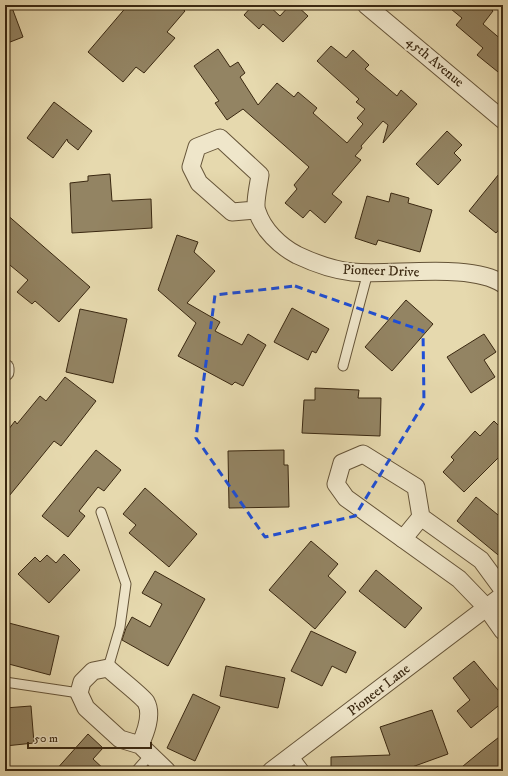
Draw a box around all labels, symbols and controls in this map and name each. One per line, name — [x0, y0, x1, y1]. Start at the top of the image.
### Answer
street label: 45th Avenue — [402, 33, 468, 92]
street label: Pioneer Drive — [342, 261, 420, 281]
street label: Pioneer Lane — [344, 660, 414, 720]
scale bar — [28, 724, 151, 750]
text: 50 m — [34, 731, 58, 746]

